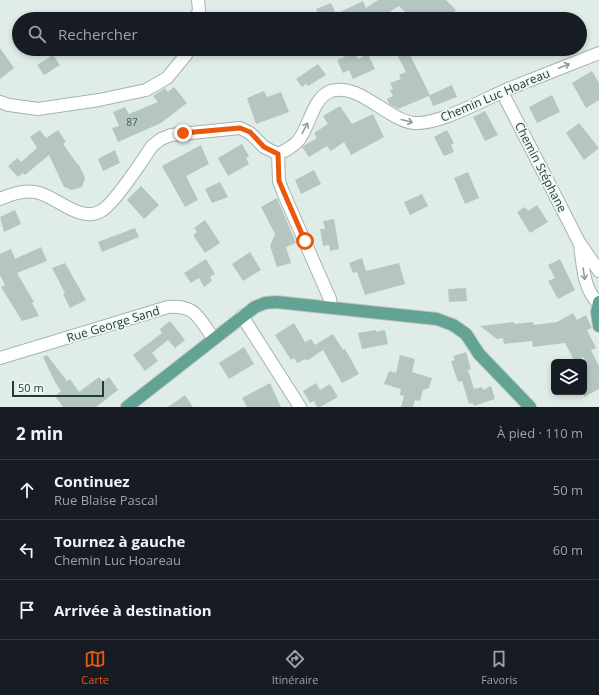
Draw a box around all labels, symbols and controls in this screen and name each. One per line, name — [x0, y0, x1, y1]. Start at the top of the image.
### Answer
search box — [12, 12, 587, 56]
icon: search — [26, 23, 48, 45]
text: Rechercher — [58, 24, 138, 44]
one-way arrow — [558, 62, 570, 70]
street label: Chemin Luc Hoareau — [438, 64, 552, 126]
house number: 87 — [126, 115, 138, 129]
one-way arrow — [400, 118, 413, 125]
street label: Chemin Stéphane — [511, 119, 571, 215]
one-way arrow — [302, 122, 309, 134]
route end — [174, 124, 192, 142]
route start — [296, 232, 314, 250]
one-way arrow — [581, 267, 589, 280]
street label: Rue George Sand — [64, 302, 162, 346]
map controls — [551, 359, 587, 395]
button: layers — [551, 359, 587, 395]
scale bar — [12, 379, 104, 398]
text: 50 m — [18, 380, 44, 395]
text: 2 min — [16, 422, 63, 445]
text: À pied · 110 m — [497, 424, 583, 442]
text: Continuez — [54, 471, 130, 491]
icon: ahead — [16, 479, 38, 501]
text: 50 m — [553, 481, 583, 499]
text: Rue Blaise Pascal — [54, 491, 158, 509]
text: Tournez à gauche — [54, 531, 185, 551]
icon: left — [16, 539, 38, 561]
text: 60 m — [553, 541, 583, 559]
text: Chemin Luc Hoareau — [54, 551, 181, 569]
icon: arrive — [16, 599, 38, 621]
text: Arrivée à destination — [54, 600, 212, 620]
tab: Carte — [81, 648, 109, 687]
tab: Itinéraire — [272, 648, 318, 687]
tab: Favoris — [481, 648, 518, 687]

